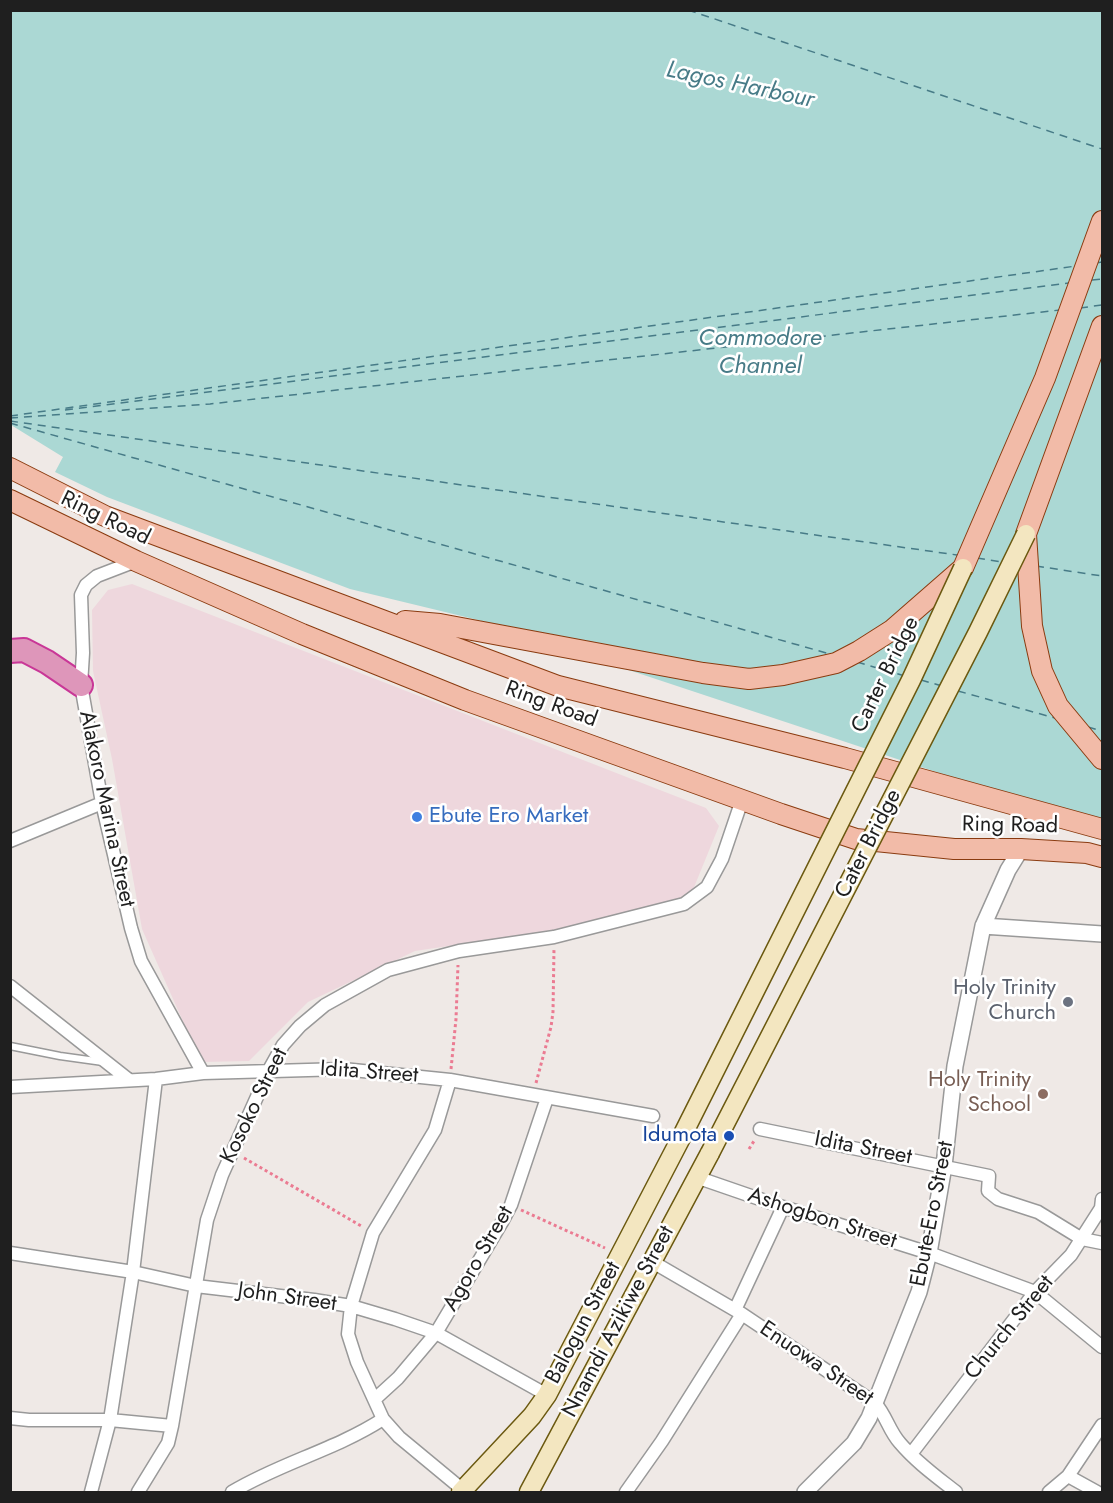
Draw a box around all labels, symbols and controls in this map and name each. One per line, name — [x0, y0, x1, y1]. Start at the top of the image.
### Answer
water label: Lagos Harbour — [663, 56, 817, 116]
water label: Commodore Channel — [698, 325, 822, 381]
street label: Ring Road — [56, 486, 154, 552]
street label: Carter Bridge — [847, 613, 925, 737]
street label: Ring Road — [501, 676, 601, 734]
street label: Alakoro Marina Street — [72, 708, 140, 910]
street label: Cater Bridge — [830, 785, 908, 903]
place label: Ebute Ero Market — [429, 804, 588, 830]
marker: Ebute Ero Market — [410, 810, 424, 824]
street label: Ring Road — [962, 812, 1058, 840]
place label: Holy Trinity Church — [953, 976, 1056, 1028]
marker: Holy Trinity Church — [1061, 995, 1075, 1009]
street label: Kosoko Street — [216, 1044, 294, 1168]
street label: Idita Street — [319, 1056, 419, 1090]
place label: Holy Trinity School — [928, 1068, 1031, 1120]
marker: Holy Trinity School — [1036, 1087, 1050, 1101]
place label: Idumota — [642, 1123, 717, 1149]
street label: Idita Street — [812, 1127, 914, 1171]
marker: Idumota — [722, 1129, 736, 1143]
street label: Ebute-Ero Street — [906, 1139, 960, 1289]
street label: Ashogbon Street — [744, 1183, 900, 1255]
street label: Agoro Street — [438, 1202, 520, 1316]
street label: Nnamdi Azikiwe Street — [557, 1222, 681, 1422]
street label: Balogun Street — [541, 1257, 627, 1389]
street label: Church Street — [960, 1271, 1060, 1385]
street label: John Street — [236, 1278, 338, 1318]
street label: Enuowa Street — [754, 1316, 878, 1412]

